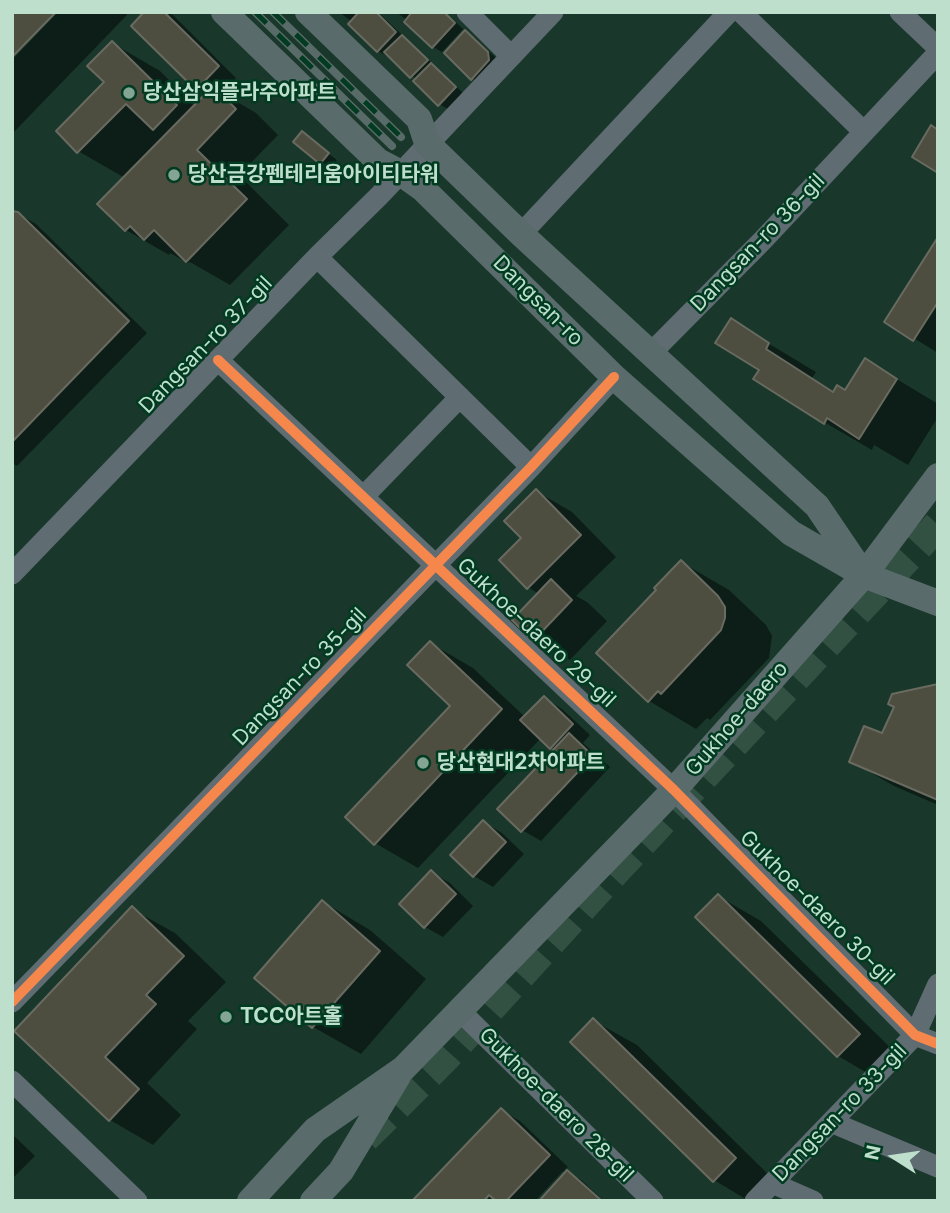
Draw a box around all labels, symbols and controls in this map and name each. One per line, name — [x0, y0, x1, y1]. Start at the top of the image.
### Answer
place label: 당산삼익플라주아파트 — [143, 80, 336, 106]
marker: 당산삼익플라주아파트 — [121, 85, 137, 101]
place label: 당산금강펜테리움아이티타워 — [188, 162, 439, 188]
marker: 당산금강펜테리움아이티타워 — [166, 167, 182, 183]
street label: Dangsan-ro 36-gil — [686, 169, 830, 317]
street label: Dangsan-ro — [488, 251, 588, 351]
street label: Dangsan-ro 37-gil — [134, 271, 278, 419]
street label: Gukhoe-daero 29-gil — [451, 553, 621, 713]
street label: Dangsan-ro 35-gil — [228, 603, 372, 751]
street label: Gukhoe-daero — [680, 657, 794, 781]
place label: 당산현대2차아파트 — [437, 750, 605, 776]
marker: 당산현대2차아파트 — [415, 755, 431, 771]
street label: Gukhoe-daero 30-gil — [734, 825, 900, 991]
place label: TCC아트홀 — [240, 1004, 342, 1030]
marker: TCC아트홀 — [218, 1009, 234, 1025]
street label: Gukhoe-daero 28-gil — [474, 1023, 638, 1187]
street label: Dangsan-ro 33-gil — [768, 1039, 912, 1187]
north arrow — [859, 1122, 929, 1192]
text: N — [860, 1143, 886, 1162]

